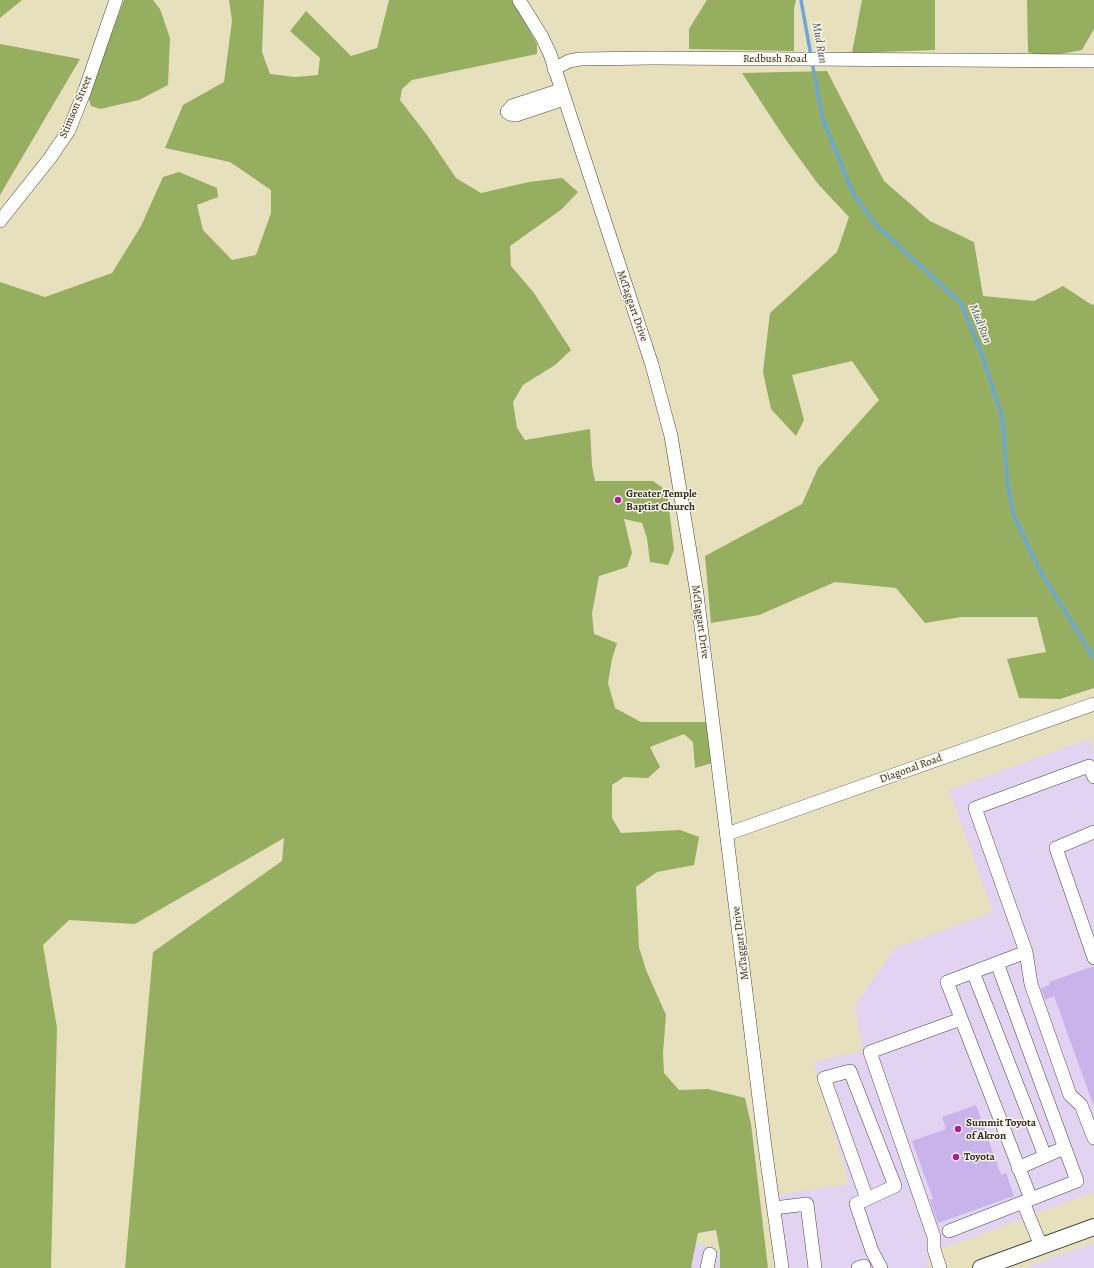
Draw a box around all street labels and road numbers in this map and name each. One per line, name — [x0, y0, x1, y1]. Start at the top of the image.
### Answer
street label: Redbush Road — [743, 52, 807, 66]
street label: Stimson Street — [57, 74, 95, 140]
street label: McTaggart Drive — [614, 269, 650, 343]
street label: McTaggart Drive — [688, 584, 712, 660]
street label: Diagonal Road — [878, 752, 944, 786]
street label: McTaggart Drive — [730, 905, 752, 981]

